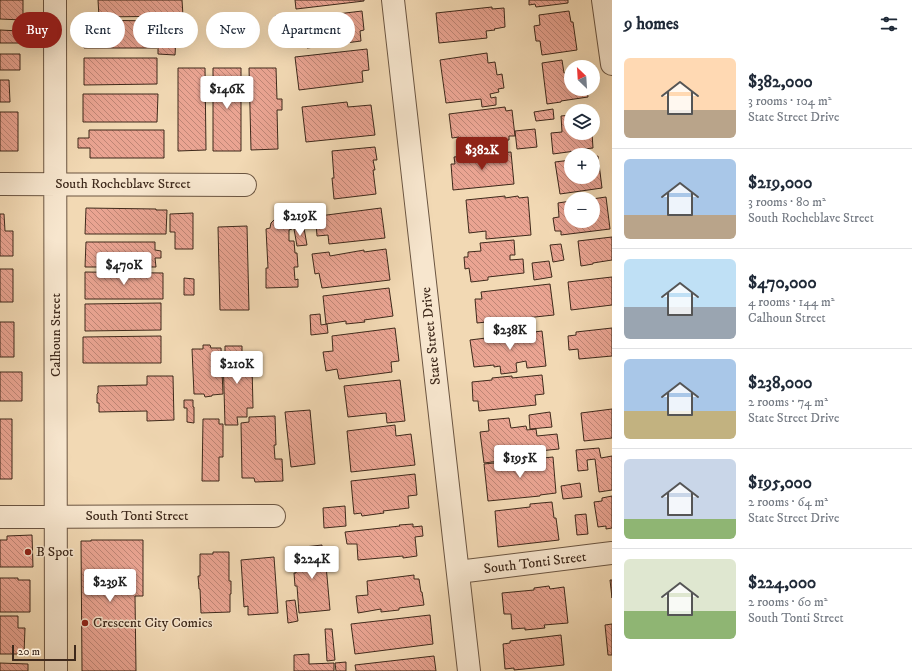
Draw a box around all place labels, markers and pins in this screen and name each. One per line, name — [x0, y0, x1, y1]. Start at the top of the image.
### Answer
pin: $146K — [199, 76, 255, 110]
pin: $382K — [454, 137, 510, 171]
pin: $219K — [272, 203, 328, 237]
pin: $470K — [96, 252, 152, 286]
pin: $238K — [482, 317, 538, 351]
pin: $210K — [209, 351, 265, 385]
pin: $195K — [492, 445, 548, 479]
place label: B Spot — [36, 543, 74, 561]
pin: $224K — [284, 546, 340, 580]
marker: B Spot — [23, 547, 33, 557]
pin: $239K — [82, 569, 138, 603]
place label: Crescent City Comics — [93, 614, 213, 632]
marker: Crescent City Comics — [80, 618, 90, 628]

